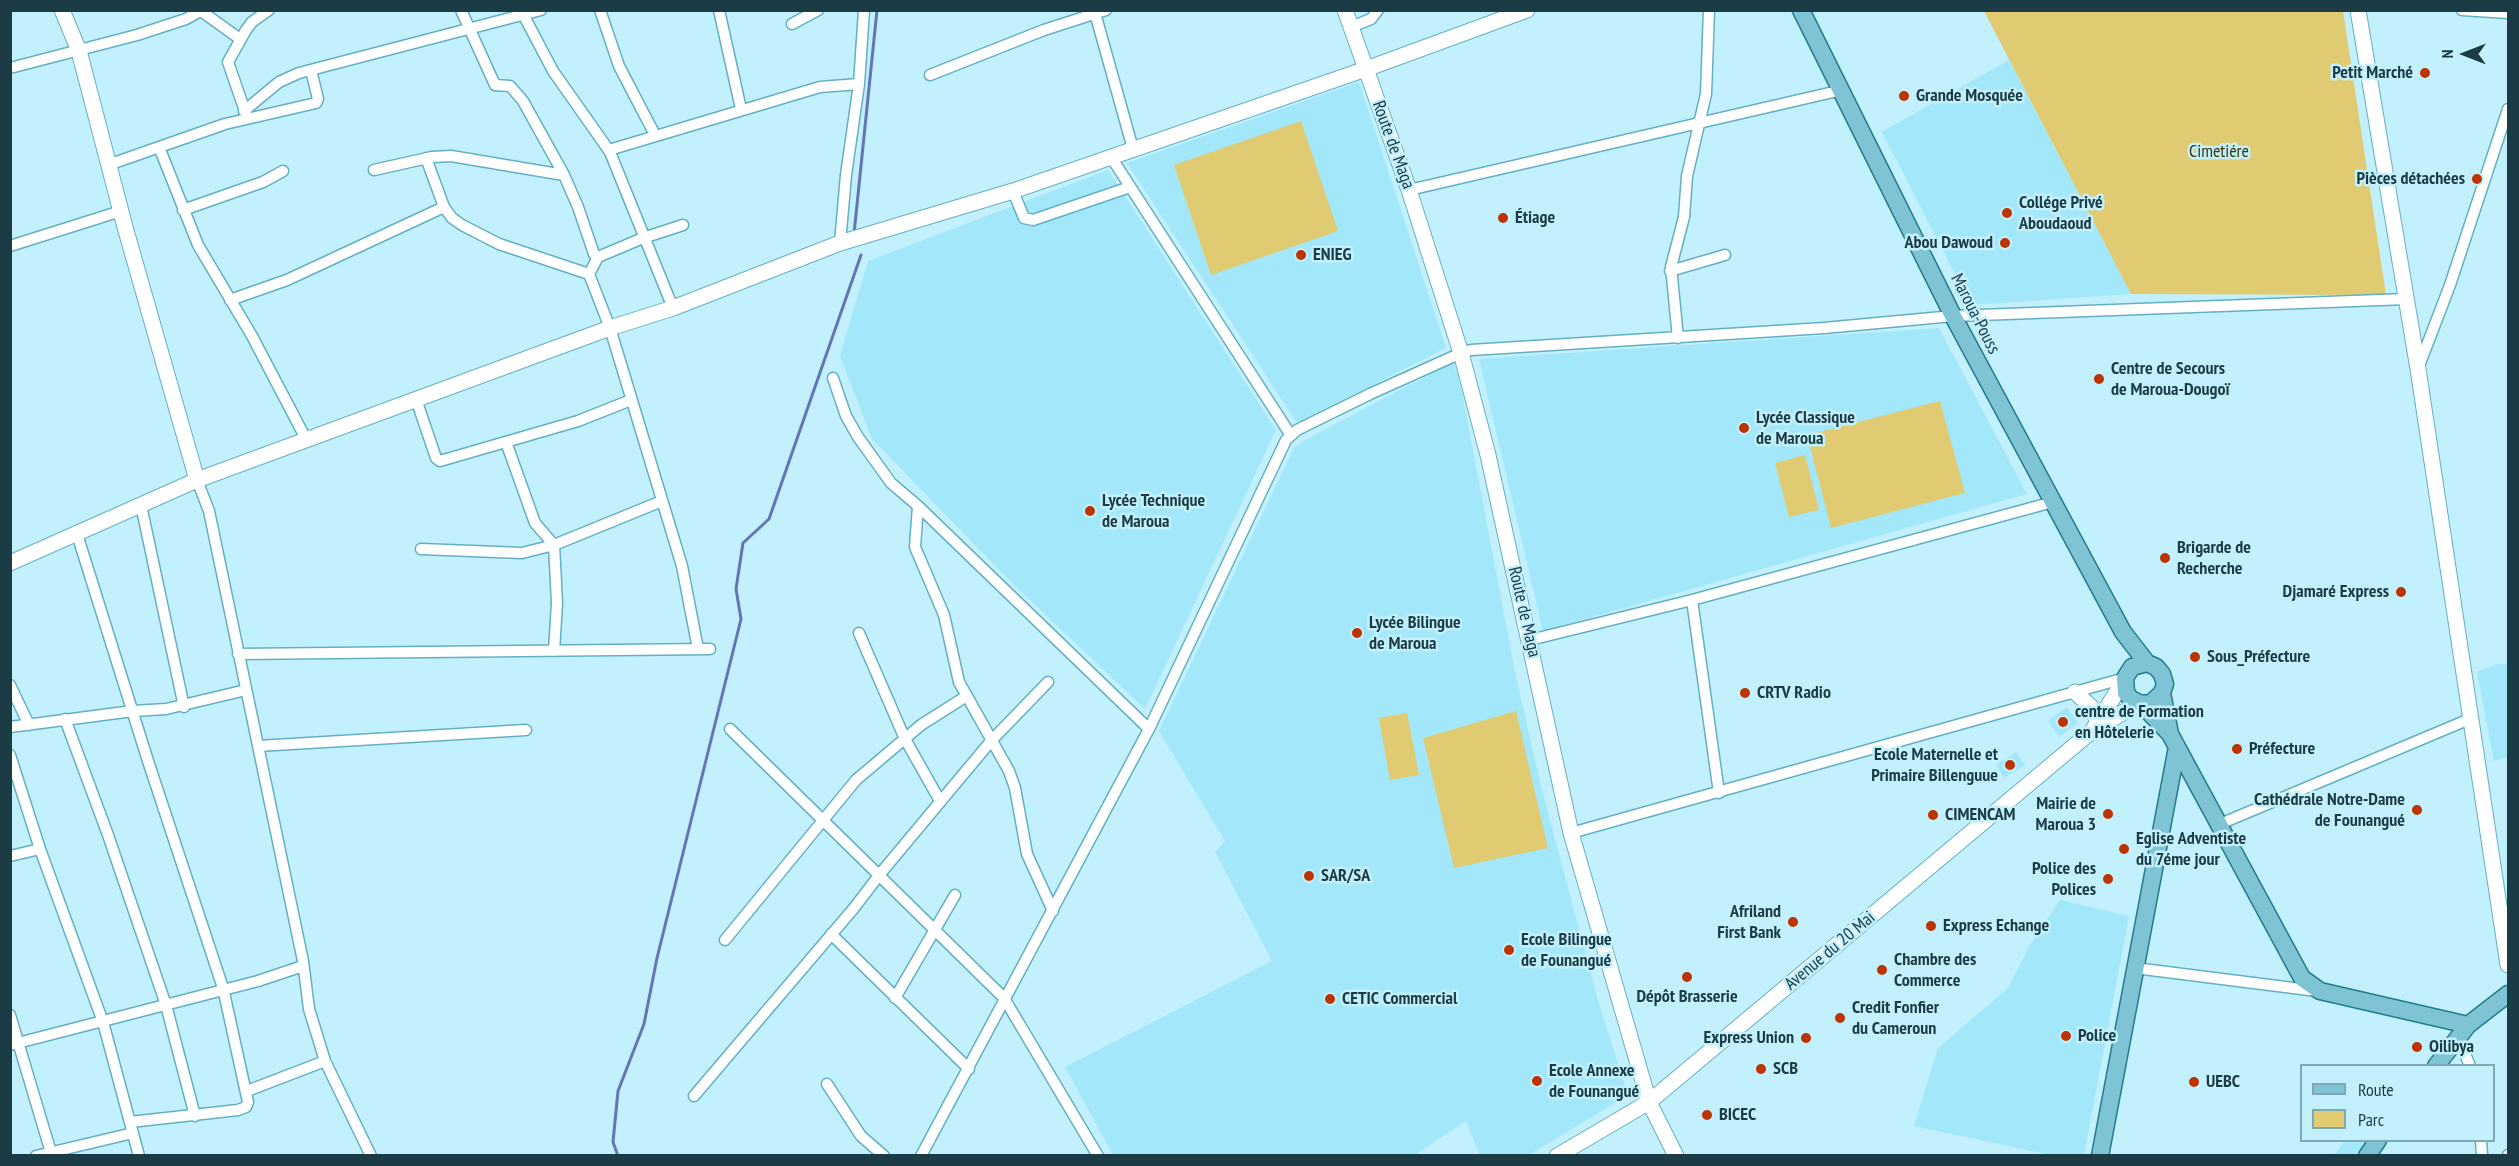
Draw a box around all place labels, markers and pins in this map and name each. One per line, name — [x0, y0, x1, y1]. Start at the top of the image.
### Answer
place label: Petit Marché — [2332, 62, 2413, 84]
marker: Petit Marché — [2418, 66, 2432, 80]
place label: Grande Mosquée — [1916, 85, 2023, 107]
marker: Grande Mosquée — [1897, 89, 1911, 103]
place label: Pièces détachées — [2356, 168, 2465, 190]
marker: Pièces détachées — [2470, 172, 2484, 186]
place label: Collége Privé Aboudaoud — [2019, 192, 2103, 234]
marker: Collége Privé Aboudaoud — [2000, 206, 2014, 220]
place label: Étiage — [1515, 207, 1555, 229]
marker: Étiage — [1496, 211, 1510, 225]
place label: Abou Dawoud — [1905, 232, 1993, 254]
marker: Abou Dawoud — [1998, 236, 2012, 250]
place label: ENIEG — [1313, 244, 1352, 266]
marker: ENIEG — [1294, 248, 1308, 262]
place label: Centre de Secours de Maroua-Dougoï — [2111, 358, 2230, 400]
marker: Centre de Secours de Maroua-Dougoï — [2092, 372, 2106, 386]
place label: Lycée Classique de Maroua — [1756, 407, 1855, 450]
marker: Lycée Classique de Maroua — [1737, 421, 1751, 435]
place label: Lycée Technique de Maroua — [1102, 490, 1205, 532]
marker: Lycée Technique de Maroua — [1083, 504, 1097, 518]
place label: Brigarde de Recherche — [2177, 537, 2251, 580]
marker: Brigarde de Recherche — [2158, 551, 2172, 565]
place label: Djamaré Express — [2283, 581, 2389, 603]
marker: Djamaré Express — [2394, 585, 2408, 599]
place label: Lycée Bilingue de Maroua — [1369, 612, 1461, 654]
marker: Lycée Bilingue de Maroua — [1350, 626, 1364, 640]
place label: Sous_Préfecture — [2207, 646, 2310, 668]
marker: Sous_Préfecture — [2188, 650, 2202, 664]
place label: CRTV Radio — [1757, 682, 1831, 704]
marker: CRTV Radio — [1738, 686, 1752, 700]
place label: centre de Formation en Hôtelerie — [2075, 701, 2204, 744]
marker: centre de Formation en Hôtelerie — [2056, 715, 2070, 729]
place label: Préfecture — [2249, 738, 2315, 760]
marker: Préfecture — [2230, 742, 2244, 756]
place label: Ecole Maternelle et Primaire Billenguue — [1871, 744, 1998, 786]
marker: Ecole Maternelle et Primaire Billenguue — [2003, 758, 2017, 772]
place label: Cathédrale Notre-Dame de Founangué — [2254, 789, 2405, 832]
place label: Mairie de Maroua 3 — [2036, 793, 2096, 836]
marker: Cathédrale Notre-Dame de Founangué — [2410, 803, 2424, 817]
place label: CIMENCAM — [1945, 804, 2015, 826]
marker: Mairie de Maroua 3 — [2101, 807, 2115, 821]
marker: CIMENCAM — [1926, 808, 1940, 822]
place label: Eglise Adventiste du 7éme jour — [2136, 828, 2246, 870]
marker: Eglise Adventiste du 7éme jour — [2117, 842, 2131, 856]
place label: Police des Polices — [2032, 858, 2096, 900]
place label: SAR/SA — [1321, 865, 1370, 887]
marker: SAR/SA — [1302, 869, 1316, 883]
marker: Police des Polices — [2101, 872, 2115, 886]
place label: Afriland First Bank — [1717, 901, 1781, 944]
marker: Afriland First Bank — [1786, 915, 1800, 929]
place label: Express Echange — [1943, 915, 2049, 937]
marker: Express Echange — [1924, 919, 1938, 933]
place label: Ecole Bilingue de Founangué — [1521, 929, 1612, 972]
marker: Ecole Bilingue de Founangué — [1502, 943, 1516, 957]
place label: Chambre des Commerce — [1894, 949, 1976, 992]
marker: Chambre des Commerce — [1875, 963, 1889, 977]
marker: Dépôt Brasserie — [1680, 970, 1694, 984]
place label: Dépôt Brasserie — [1636, 986, 1738, 1008]
place label: CETIC Commercial — [1342, 988, 1457, 1010]
marker: CETIC Commercial — [1323, 992, 1337, 1006]
place label: Credit Fonfier du Cameroun — [1852, 997, 1939, 1040]
marker: Credit Fonfier du Cameroun — [1833, 1011, 1847, 1025]
place label: Police — [2078, 1025, 2116, 1047]
place label: Express Union — [1704, 1027, 1794, 1049]
marker: Police — [2059, 1029, 2073, 1043]
marker: Express Union — [1799, 1031, 1813, 1045]
place label: Oilibya — [2429, 1036, 2474, 1058]
marker: Oilibya — [2410, 1040, 2424, 1054]
place label: SCB — [1773, 1058, 1798, 1080]
place label: Ecole Annexe de Founangué — [1549, 1060, 1639, 1102]
marker: SCB — [1754, 1062, 1768, 1076]
place label: UEBC — [2206, 1071, 2240, 1093]
marker: Ecole Annexe de Founangué — [1530, 1074, 1544, 1088]
marker: UEBC — [2187, 1075, 2201, 1089]
place label: BICEC — [1719, 1104, 1756, 1126]
marker: BICEC — [1700, 1108, 1714, 1122]

